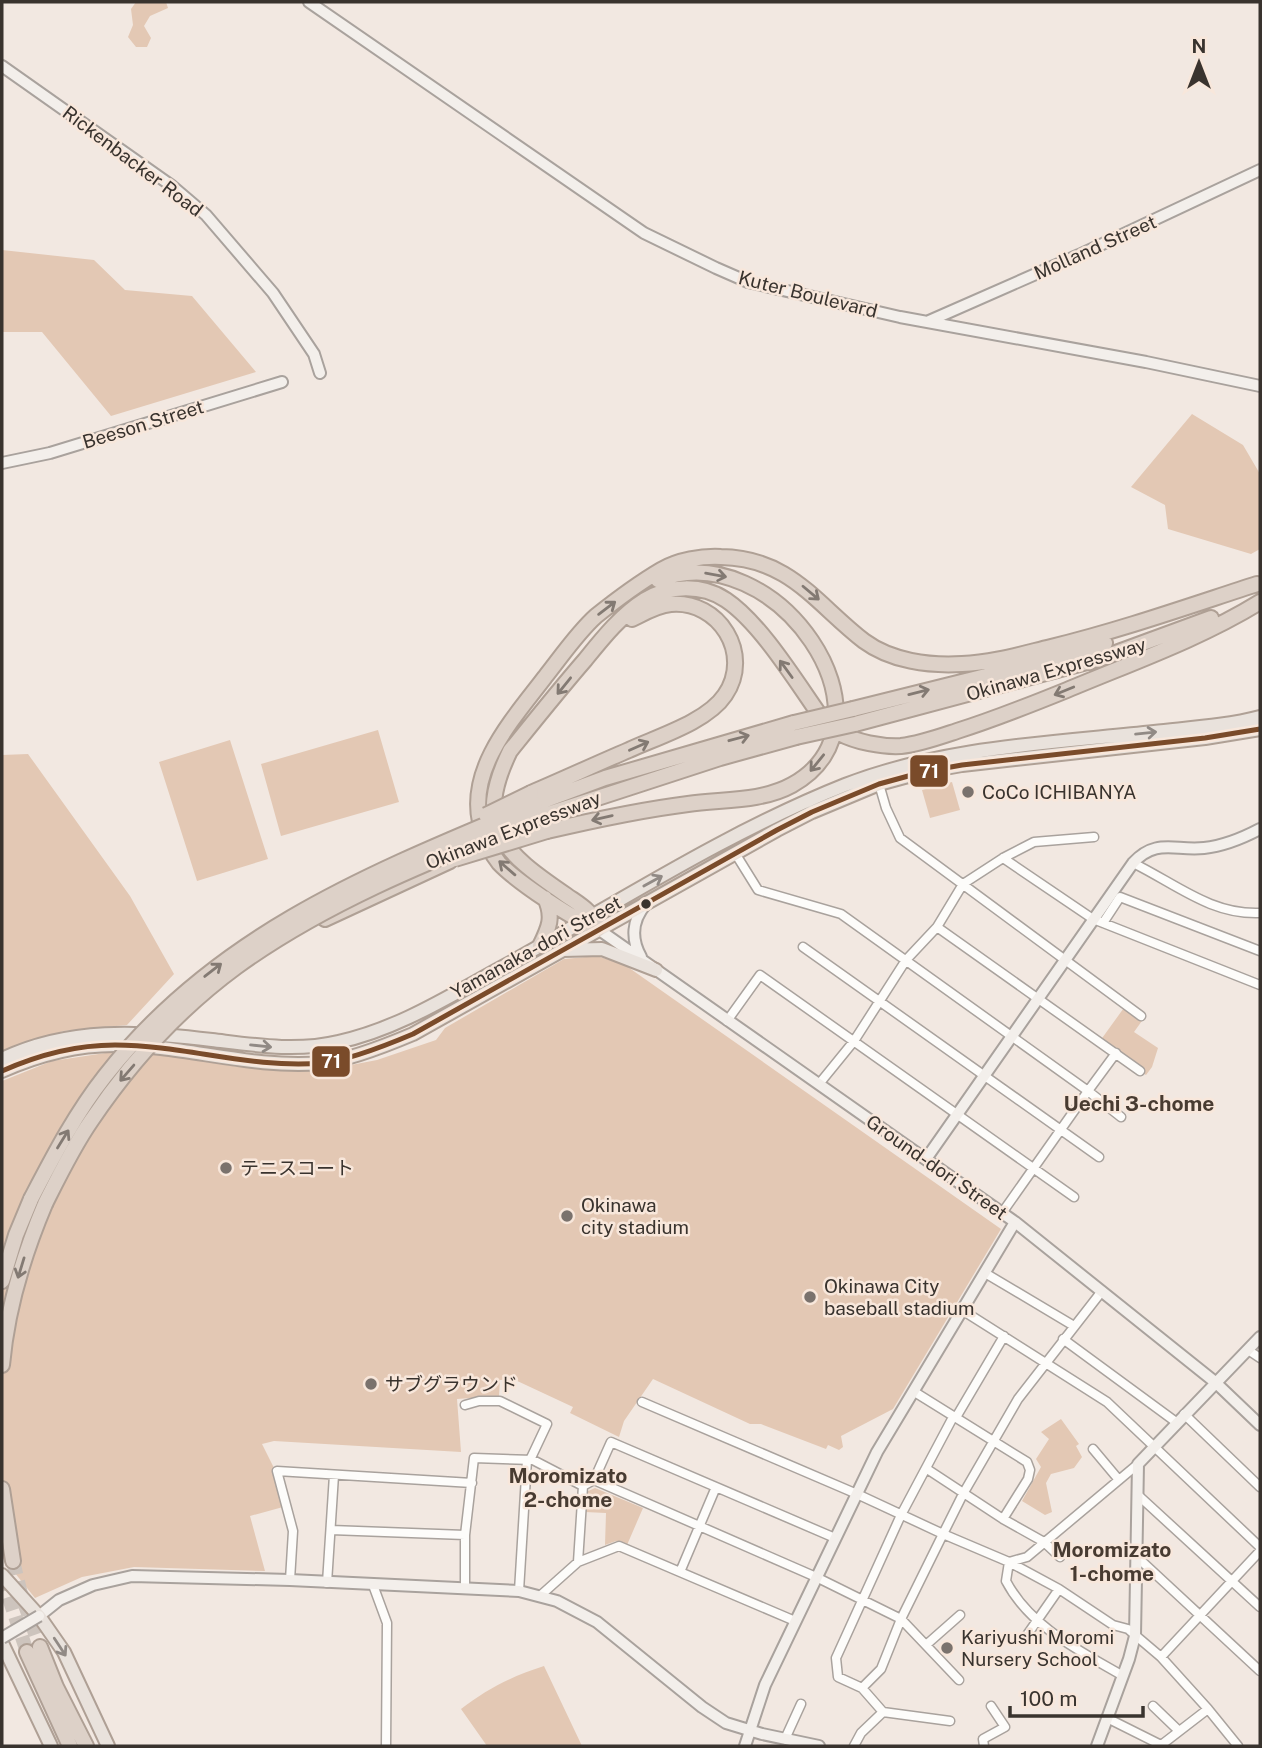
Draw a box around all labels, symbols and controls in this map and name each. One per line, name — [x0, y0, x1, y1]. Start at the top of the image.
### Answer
north arrow — [1164, 28, 1234, 98]
text: N — [1192, 35, 1206, 57]
street label: Rickenbacker Road — [59, 101, 207, 221]
street label: Molland Street — [1030, 210, 1160, 284]
street label: Kuter Boulevard — [736, 266, 880, 322]
street label: Beeson Street — [80, 395, 206, 453]
one-way arrow — [704, 569, 727, 582]
one-way arrow — [802, 585, 820, 601]
one-way arrow — [598, 601, 616, 616]
street label: Okinawa Expressway — [964, 633, 1148, 705]
one-way arrow — [779, 660, 793, 679]
one-way arrow — [556, 676, 571, 694]
one-way arrow — [907, 685, 930, 698]
one-way arrow — [1054, 685, 1076, 698]
one-way arrow — [1134, 726, 1157, 739]
one-way arrow — [728, 731, 750, 744]
one-way arrow — [627, 739, 649, 752]
one-way arrow — [810, 754, 825, 772]
line badge: 71 — [909, 754, 949, 788]
text: 71 — [919, 760, 939, 782]
place label: CoCo ICHIBANYA — [982, 781, 1136, 803]
marker: CoCo ICHIBANYA — [960, 784, 976, 800]
street label: Okinawa Expressway — [422, 786, 604, 874]
one-way arrow — [591, 812, 614, 825]
one-way arrow — [498, 860, 516, 876]
one-way arrow — [642, 874, 663, 887]
street label: Yamanaka-dori Street — [447, 891, 625, 1003]
unlabelled marker — [639, 897, 653, 911]
one-way arrow — [203, 962, 222, 977]
one-way arrow — [250, 1039, 272, 1052]
line badge: 71 — [311, 1045, 351, 1078]
text: 71 — [321, 1050, 341, 1072]
one-way arrow — [119, 1064, 135, 1082]
district label: Uechi 3-chome — [1064, 1091, 1214, 1116]
street label: Ground-dori Street — [862, 1110, 1012, 1224]
one-way arrow — [57, 1129, 71, 1149]
place label: テニスコート — [240, 1157, 354, 1179]
marker: テニスコート — [218, 1160, 234, 1176]
place label: Okinawa city stadium — [581, 1194, 689, 1238]
marker: Okinawa city stadium — [559, 1208, 575, 1224]
one-way arrow — [14, 1257, 27, 1279]
place label: Okinawa City baseball stadium — [824, 1275, 975, 1319]
marker: Okinawa City baseball stadium — [802, 1289, 818, 1305]
place label: サブグラウンド — [385, 1373, 518, 1395]
marker: サブグラウンド — [363, 1376, 379, 1392]
district label: Moromizato 2-chome — [509, 1463, 627, 1512]
district label: Moromizato 1-chome — [1053, 1537, 1171, 1586]
place label: Kariyushi Moromi Nursery School — [961, 1626, 1114, 1670]
one-way arrow — [53, 1637, 67, 1656]
marker: Kariyushi Moromi Nursery School — [939, 1640, 955, 1656]
scale bar — [1010, 1674, 1143, 1718]
text: 100 m — [1020, 1686, 1077, 1711]

